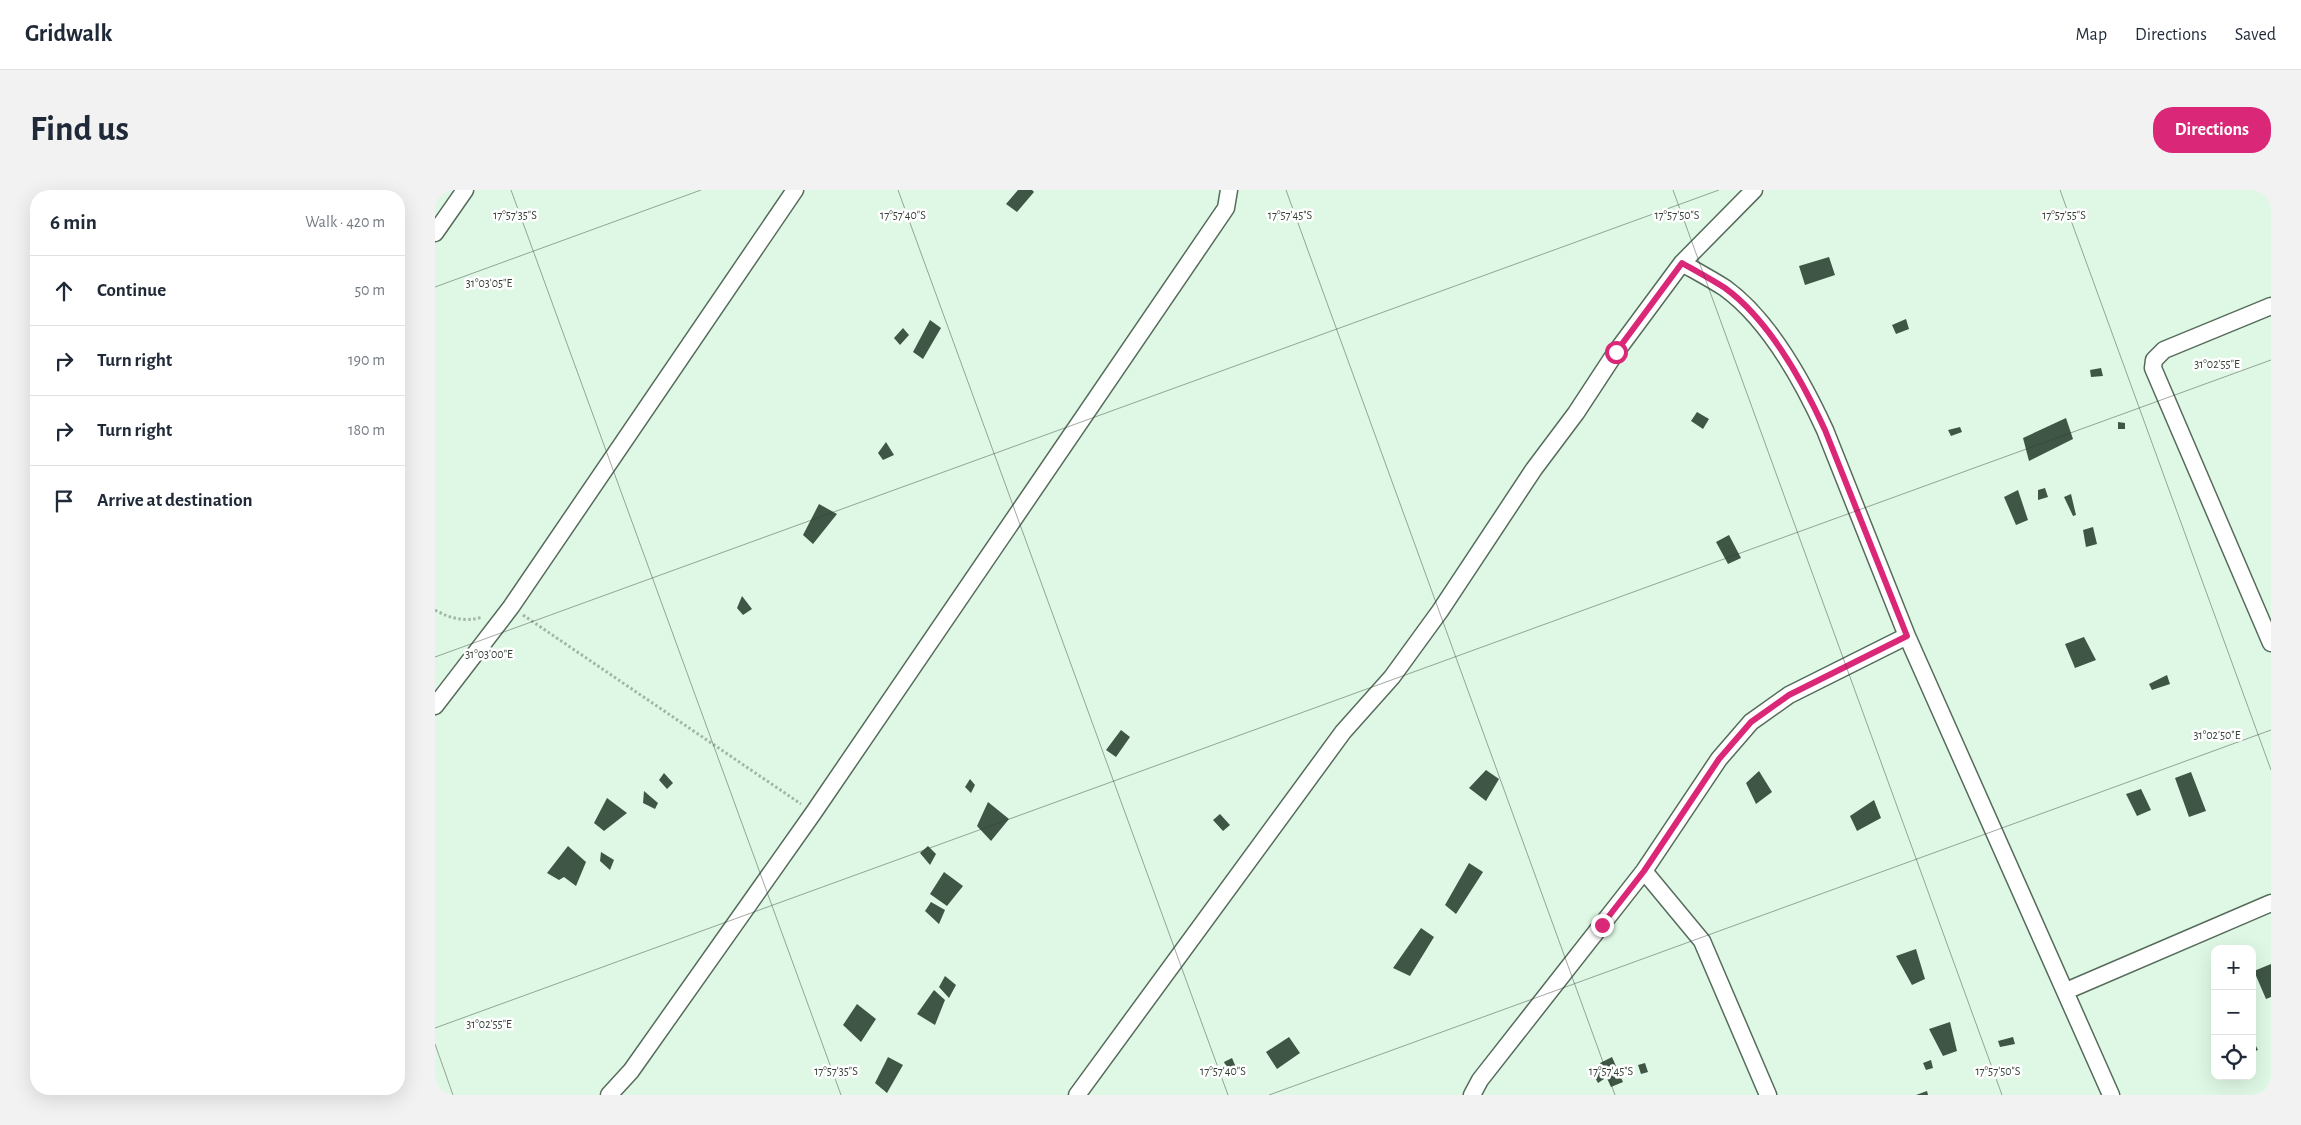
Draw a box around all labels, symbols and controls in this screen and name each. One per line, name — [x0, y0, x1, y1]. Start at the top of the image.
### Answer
text: Gridwalk — [25, 22, 112, 46]
text: Map — [2076, 26, 2107, 44]
text: Directions — [2135, 26, 2207, 44]
text: Saved — [2235, 26, 2276, 44]
button: Directions — [2153, 107, 2271, 153]
text: Find us — [30, 112, 129, 147]
text: 17°57'35"S — [493, 209, 537, 221]
text: 17°57'40"S — [880, 209, 926, 221]
text: 17°57'45"S — [1268, 209, 1313, 221]
text: 17°57'50"S — [1654, 209, 1700, 221]
text: 17°57'55"S — [2042, 209, 2086, 221]
text: 6 min — [50, 212, 97, 233]
text: Walk · 420 m — [305, 214, 385, 230]
icon: ahead — [50, 277, 78, 305]
text: 31°03'05"E — [466, 277, 512, 289]
text: Continue — [97, 281, 166, 300]
text: 50 m — [354, 282, 385, 298]
route start — [1605, 341, 1628, 364]
icon: right — [50, 347, 78, 375]
text: Turn right — [97, 351, 172, 370]
text: 190 m — [348, 352, 385, 368]
text: 31°02'55"E — [2194, 358, 2240, 370]
icon: right — [50, 417, 78, 445]
text: Turn right — [97, 421, 172, 440]
text: 180 m — [348, 422, 385, 438]
icon: arrive — [50, 487, 78, 515]
text: Arrive at destination — [97, 491, 253, 510]
text: 31°03'00"E — [465, 648, 513, 660]
text: 31°02'50"E — [2194, 729, 2241, 741]
route end — [1591, 914, 1614, 937]
map controls — [2211, 945, 2256, 1080]
button: + — [2211, 945, 2256, 990]
button: − — [2211, 990, 2256, 1035]
text: 31°02'55"E — [466, 1018, 512, 1030]
button: locate — [2211, 1035, 2256, 1080]
text: 17°57'35"S — [814, 1065, 858, 1077]
text: 17°57'40"S — [1200, 1065, 1246, 1077]
text: 17°57'45"S — [1589, 1065, 1634, 1077]
text: 17°57'50"S — [1975, 1065, 2021, 1077]

